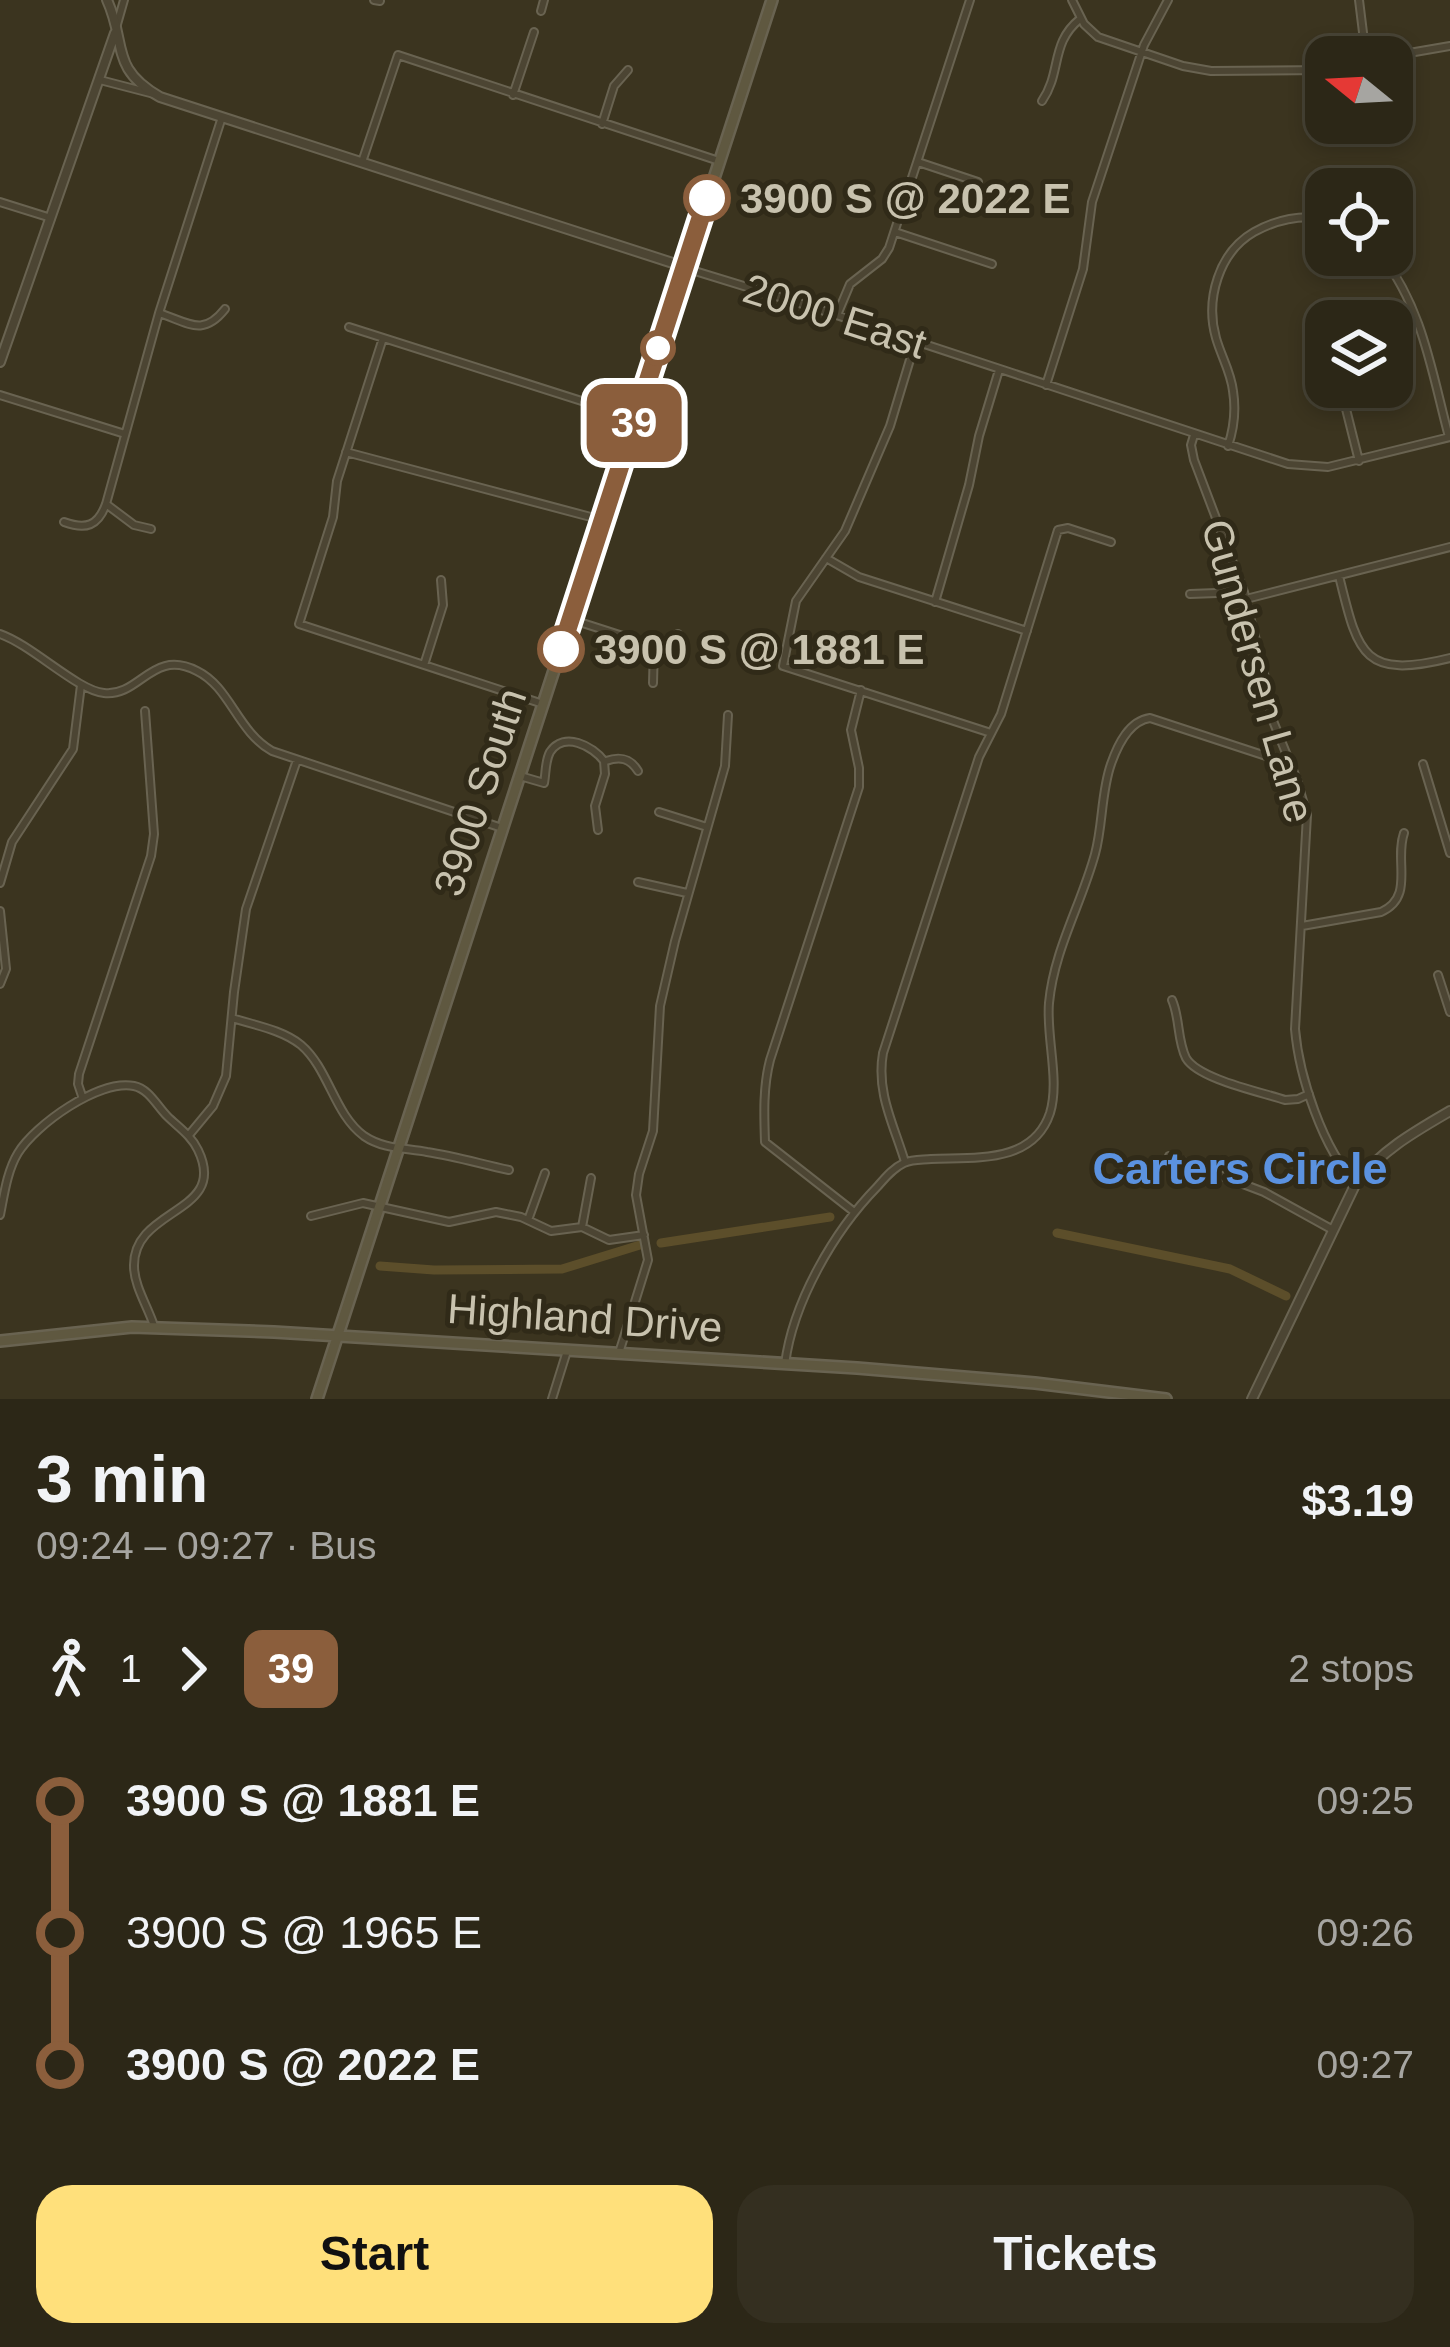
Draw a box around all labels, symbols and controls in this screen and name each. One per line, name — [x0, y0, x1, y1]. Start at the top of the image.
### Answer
north arrow — [1305, 36, 1413, 144]
map controls — [1305, 36, 1413, 408]
button: locate — [1305, 168, 1413, 276]
place label: 3900 S @ 2022 E — [740, 175, 1071, 222]
marker: 3900 S @ 2022 E — [685, 176, 729, 220]
street label: 2000 East — [738, 264, 933, 368]
button: layers — [1305, 300, 1413, 408]
unlabelled marker — [642, 332, 674, 364]
line badge: 39 — [580, 384, 688, 462]
text: 39 — [611, 399, 657, 446]
street label: Gundersen Lane — [1192, 514, 1324, 828]
place label: 3900 S @ 1881 E — [594, 626, 925, 673]
marker: 3900 S @ 1881 E — [539, 627, 583, 671]
street label: 3900 South — [424, 683, 536, 901]
district label: Carters Circle — [1092, 1143, 1388, 1194]
street label: Highland Drive — [446, 1285, 724, 1351]
text: 3 min — [36, 1442, 208, 1516]
text: $3.19 — [1301, 1475, 1414, 1526]
text: 09:24 – 09:27 · Bus — [36, 1524, 376, 1567]
icon: walk — [36, 1636, 102, 1702]
icon: forward — [160, 1636, 226, 1702]
text: 39 — [268, 1645, 314, 1692]
text: 1 — [120, 1647, 142, 1690]
text: 2 stops — [1288, 1647, 1414, 1690]
text: 3900 S @ 1881 E — [126, 1775, 480, 1826]
text: 09:25 — [1316, 1779, 1414, 1822]
text: 3900 S @ 1965 E — [126, 1907, 482, 1958]
text: 09:26 — [1316, 1911, 1414, 1954]
text: 3900 S @ 2022 E — [126, 2039, 480, 2090]
text: 09:27 — [1316, 2043, 1414, 2086]
button: Start — [36, 2185, 713, 2323]
button: Tickets — [737, 2185, 1414, 2323]

